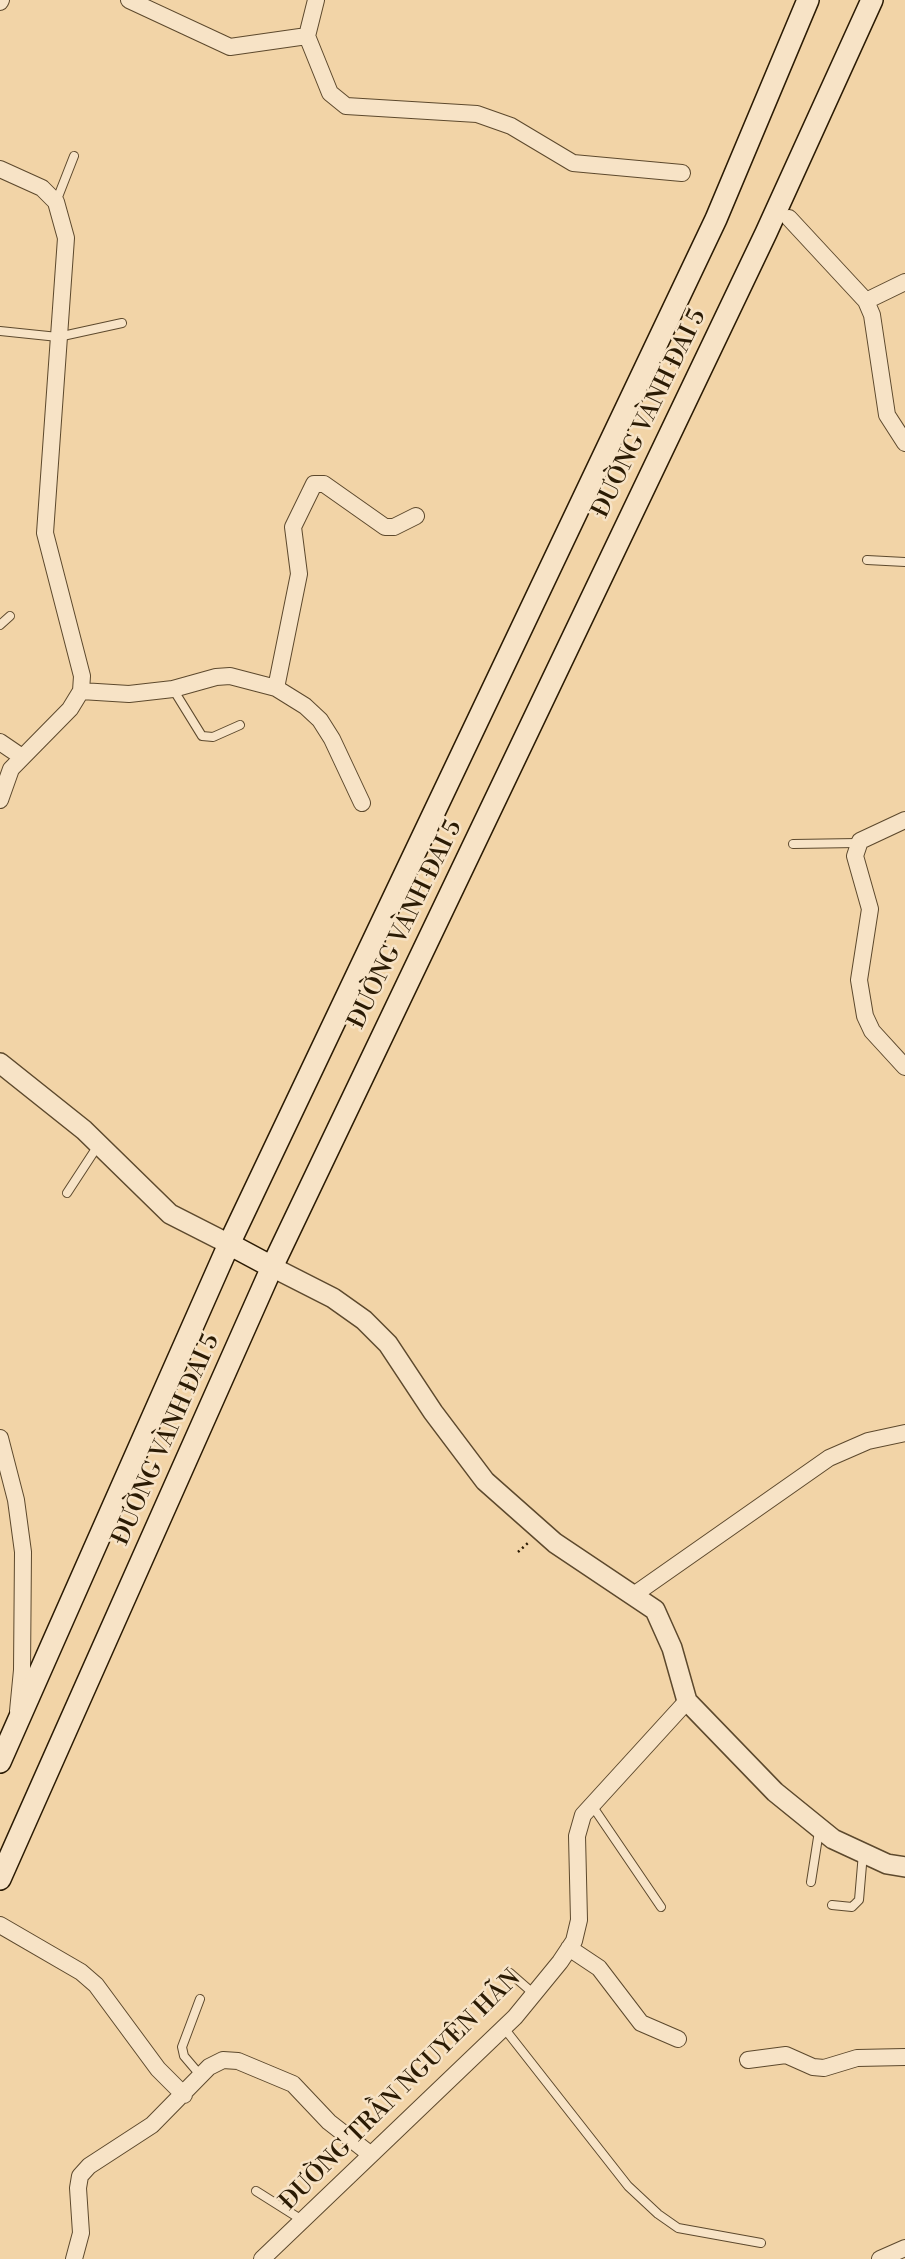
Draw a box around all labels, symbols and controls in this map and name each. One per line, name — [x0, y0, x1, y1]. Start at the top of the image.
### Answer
street label: ĐƯỜNG VÀNH ĐAI 5 — [587, 305, 713, 523]
street label: ĐƯỜNG VÀNH ĐAI 5 — [343, 816, 469, 1034]
street label: ĐƯỜNG VÀNH ĐAI 5 — [107, 1330, 227, 1550]
street label: ĐƯỜNG TRẦN NGUYÊN HÃN — [275, 1965, 527, 2217]

